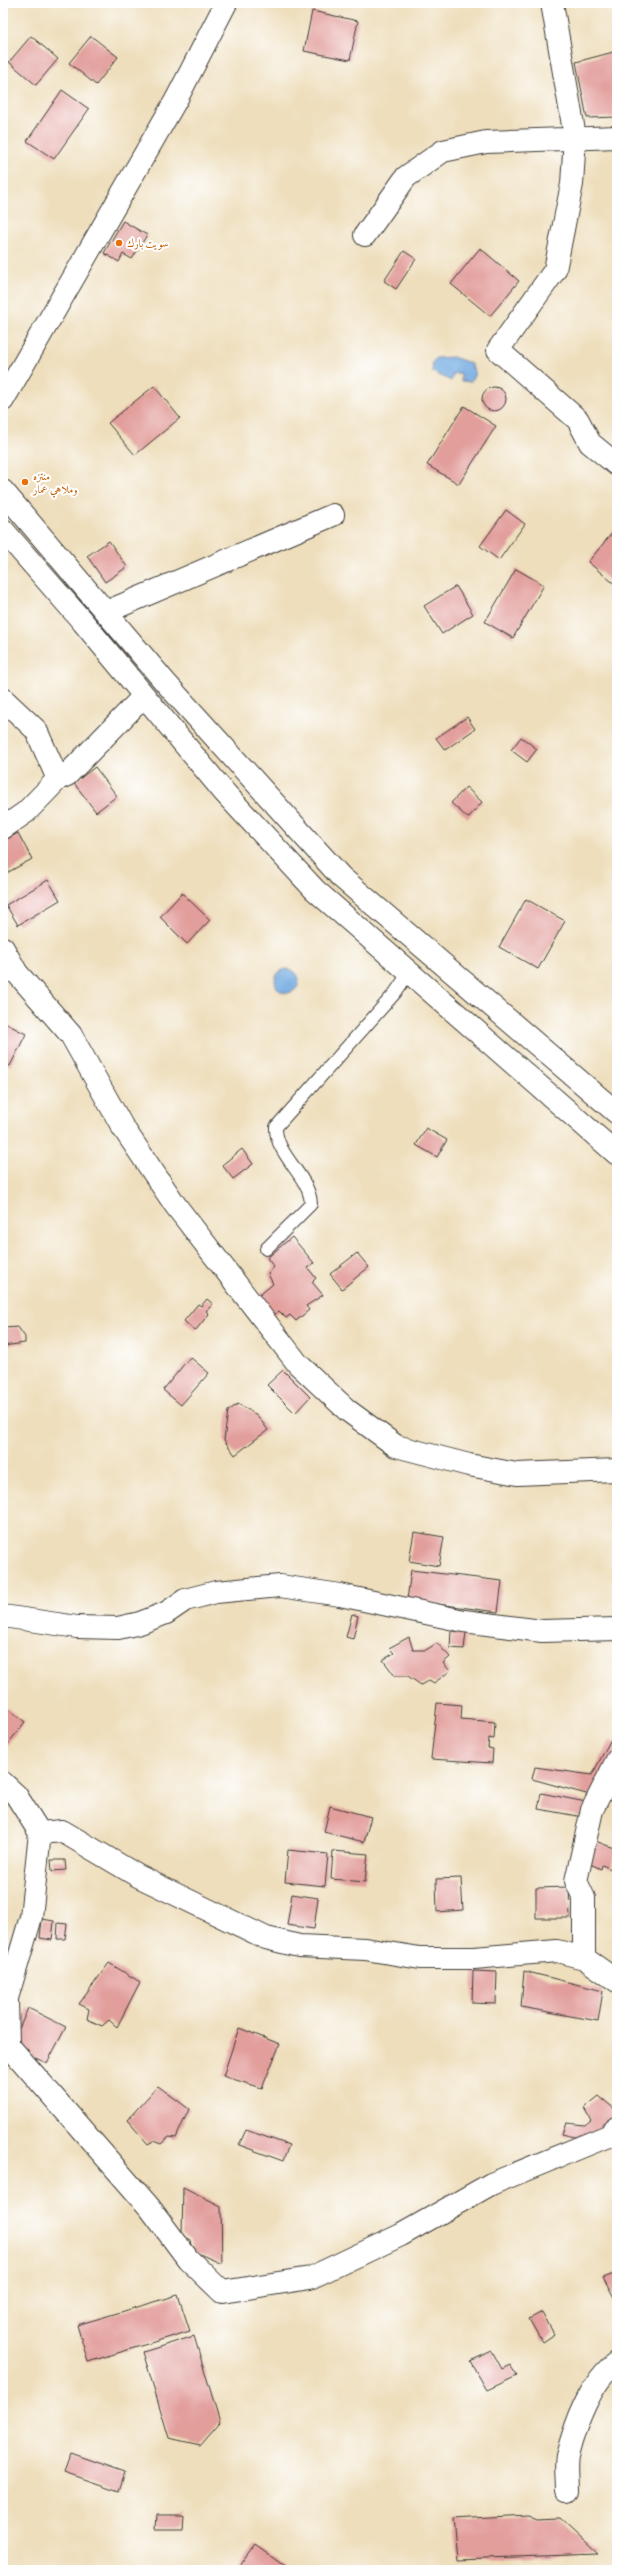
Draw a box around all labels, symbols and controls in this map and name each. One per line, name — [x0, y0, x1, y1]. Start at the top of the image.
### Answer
place label: سويت بارك — [127, 237, 168, 250]
marker: سويت بارك — [114, 238, 124, 248]
place label: منتزه وملاهي عمار — [32, 470, 78, 498]
marker: منتزه وملاهي عمار — [20, 477, 30, 487]

